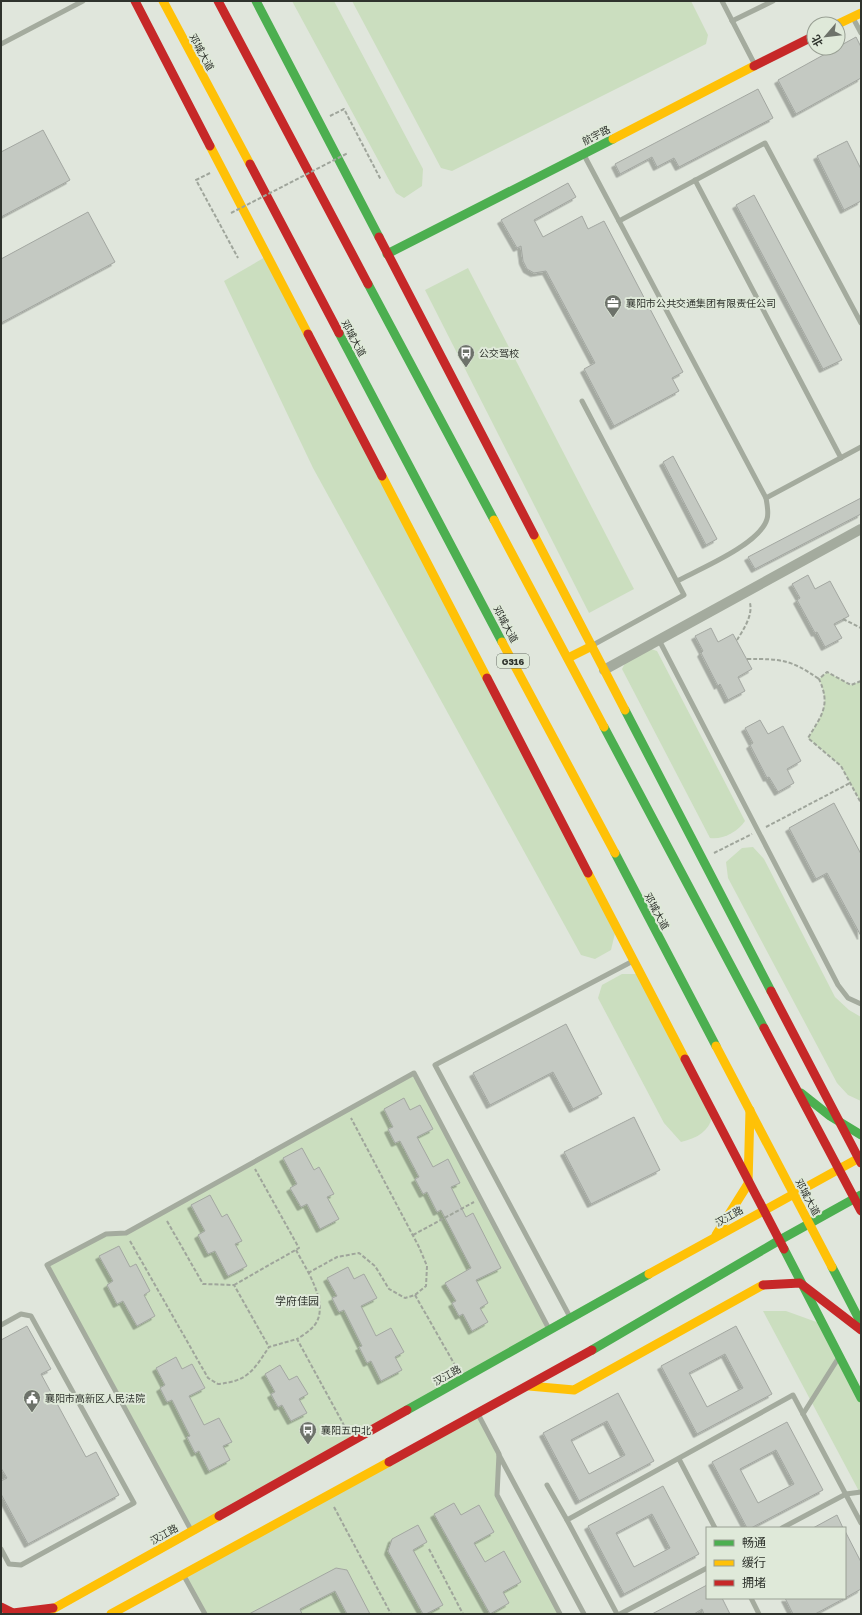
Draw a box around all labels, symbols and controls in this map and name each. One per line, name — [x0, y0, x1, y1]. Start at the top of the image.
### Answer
north arrow — [806, 16, 846, 56]
street label: 邓城大道 — [187, 32, 217, 72]
text: 北 — [808, 33, 825, 49]
street label: 航宇路 — [580, 123, 612, 147]
office icon: 襄阳市公共交通集团有限责任公司 — [603, 293, 623, 318]
place label: 襄阳市公共交通集团有限责任公司 — [626, 297, 776, 309]
street label: 邓城大道 — [339, 318, 369, 358]
bus stop icon: 公交驾校 — [456, 343, 476, 368]
place label: 公交驾校 — [479, 347, 519, 359]
street label: 邓城大道 — [491, 604, 521, 644]
road number: G316 — [497, 654, 529, 668]
street label: 邓城大道 — [642, 891, 672, 931]
street label: 邓城大道 — [793, 1177, 823, 1217]
street label: 汉江路 — [713, 1203, 745, 1229]
district label: 学府佳园 — [275, 1294, 319, 1307]
street label: 汉江路 — [431, 1362, 463, 1388]
public building icon: 襄阳市高新区人民法院 — [22, 1388, 42, 1413]
place label: 襄阳市高新区人民法院 — [45, 1392, 145, 1404]
bus stop icon: 襄阳五中北 — [298, 1420, 318, 1445]
place label: 襄阳五中北 — [321, 1424, 371, 1436]
street label: 汉江路 — [148, 1521, 180, 1547]
legend — [706, 1527, 846, 1599]
text: 畅通 — [742, 1535, 766, 1550]
text: 缓行 — [742, 1555, 766, 1570]
text: 拥堵 — [742, 1575, 766, 1590]

